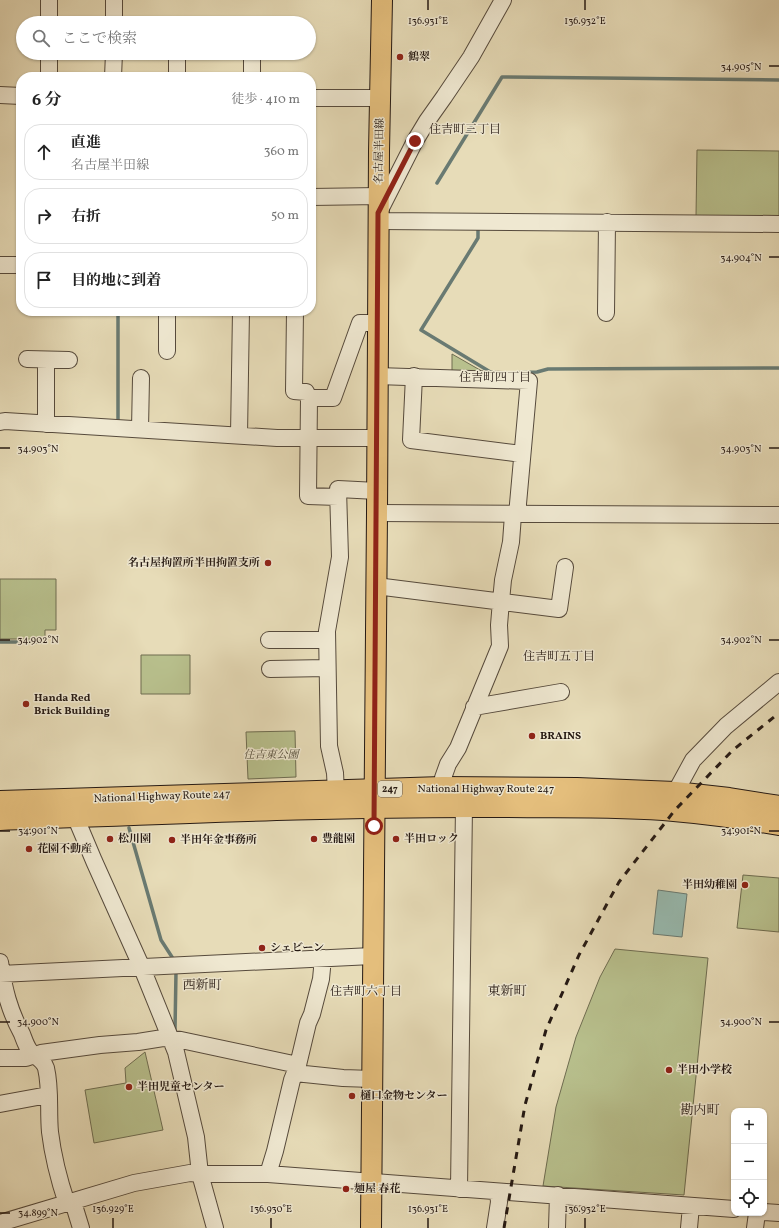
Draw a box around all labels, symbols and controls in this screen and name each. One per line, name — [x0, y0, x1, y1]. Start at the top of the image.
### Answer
text: 136.931°E — [408, 14, 448, 28]
text: 136.932°E — [564, 14, 606, 28]
search box — [16, 16, 316, 60]
icon: search — [30, 27, 52, 49]
text: ここで検索 — [62, 29, 137, 50]
place label: 鶴翠 — [408, 50, 430, 65]
marker: 鶴翠 — [395, 52, 405, 62]
text: 34.905°N — [721, 60, 762, 74]
text: 6 分 — [32, 89, 62, 112]
text: 徒歩 · 410 m — [232, 91, 300, 109]
street label: 名古屋半田線 — [372, 118, 388, 184]
district label: 住吉町三丁目 — [429, 122, 501, 138]
route end — [406, 132, 424, 150]
text: 直進 — [71, 133, 101, 154]
icon: ahead — [33, 141, 55, 163]
text: 360 m — [264, 143, 299, 161]
text: 名古屋半田線 — [71, 157, 149, 175]
icon: right — [33, 205, 55, 227]
text: 右折 — [71, 207, 101, 228]
text: 50 m — [271, 207, 299, 225]
text: 34.904°N — [720, 251, 762, 265]
icon: arrive — [33, 269, 55, 291]
text: 目的地に到着 — [71, 271, 161, 292]
district label: 住吉町四丁目 — [459, 370, 531, 386]
text: 34.903°N — [18, 442, 59, 456]
text: 34.903°N — [721, 442, 762, 456]
place label: 名古屋拘置所半田拘置支所 — [128, 556, 260, 571]
marker: 名古屋拘置所半田拘置支所 — [263, 558, 273, 568]
text: 34.902°N — [17, 633, 59, 647]
text: 34.902°N — [720, 633, 762, 647]
district label: 住吉町五丁目 — [523, 649, 595, 665]
place label: Handa Red Brick Building — [34, 691, 110, 719]
marker: Handa Red Brick Building — [21, 699, 31, 709]
place label: BRAINS — [540, 729, 581, 744]
marker: BRAINS — [527, 731, 537, 741]
park label: 住吉東公園 — [244, 748, 300, 763]
road number: 247 — [378, 781, 402, 797]
street label: National Highway Route 247 — [418, 782, 554, 797]
street label: National Highway Route 247 — [93, 787, 231, 807]
route start — [365, 817, 383, 835]
text: 34.901°N — [18, 824, 59, 838]
text: 34.901°N — [721, 824, 762, 838]
place label: 松川園 — [118, 832, 151, 847]
place label: 豊龍園 — [322, 832, 355, 847]
place label: 半田ロック — [404, 832, 459, 847]
place label: 半田年金事務所 — [180, 833, 257, 848]
marker: 松川園 — [105, 834, 115, 844]
marker: 豊龍園 — [309, 834, 319, 844]
marker: 半田ロック — [391, 834, 401, 844]
marker: 半田年金事務所 — [167, 835, 177, 845]
place label: 花園不動産 — [37, 842, 92, 857]
marker: 花園不動産 — [24, 844, 34, 854]
place label: 半田幼稚園 — [682, 878, 737, 893]
marker: 半田幼稚園 — [740, 880, 750, 890]
place label: シェビーン — [270, 941, 324, 956]
marker: シェビーン — [257, 943, 267, 953]
district label: 西新町 — [182, 977, 222, 995]
district label: 東新町 — [487, 983, 527, 1001]
district label: 住吉町六丁目 — [330, 984, 402, 1000]
text: 34.900°N — [17, 1015, 60, 1029]
text: 34.900°N — [720, 1015, 763, 1029]
place label: 半田小学校 — [677, 1063, 732, 1078]
marker: 半田小学校 — [664, 1065, 674, 1075]
place label: 半田児童センター — [137, 1080, 225, 1095]
marker: 半田児童センター — [124, 1082, 134, 1092]
place label: 樋口金物センター — [360, 1089, 448, 1104]
marker: 樋口金物センター — [347, 1091, 357, 1101]
district label: 勘内町 — [680, 1102, 720, 1120]
map controls — [731, 1108, 767, 1216]
button: + — [731, 1108, 767, 1144]
button: − — [731, 1144, 767, 1180]
button: locate — [731, 1180, 767, 1216]
place label: 麺屋 春花 — [354, 1182, 400, 1197]
marker: 麺屋 春花 — [341, 1184, 351, 1194]
text: 136.929°E — [92, 1202, 134, 1216]
text: 136.930°E — [250, 1202, 292, 1216]
text: 136.931°E — [408, 1202, 448, 1216]
text: 136.932°E — [564, 1202, 606, 1216]
text: 34.899°N — [18, 1206, 59, 1220]

